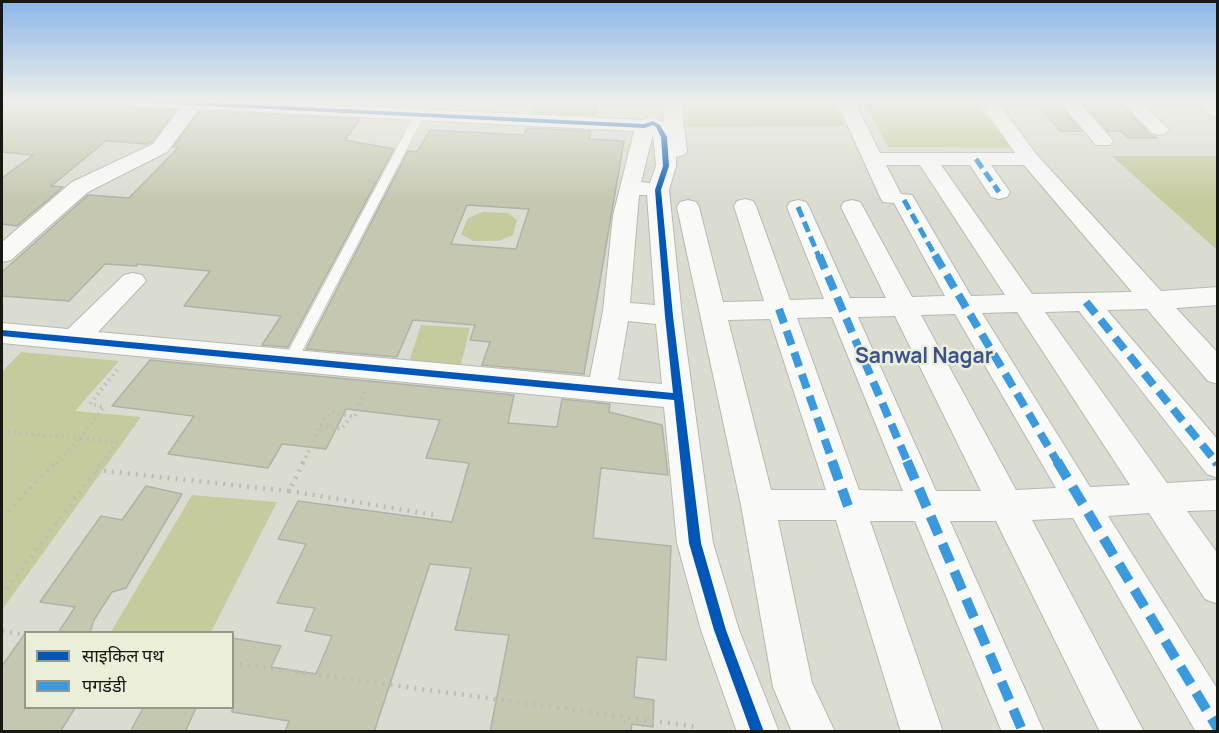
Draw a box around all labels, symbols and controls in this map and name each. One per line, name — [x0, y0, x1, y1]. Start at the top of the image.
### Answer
district label: Sanwal Nagar — [855, 344, 993, 370]
legend — [24, 631, 234, 709]
text: साइकिल पथ — [82, 643, 164, 667]
text: पगडंडी — [82, 673, 126, 697]

